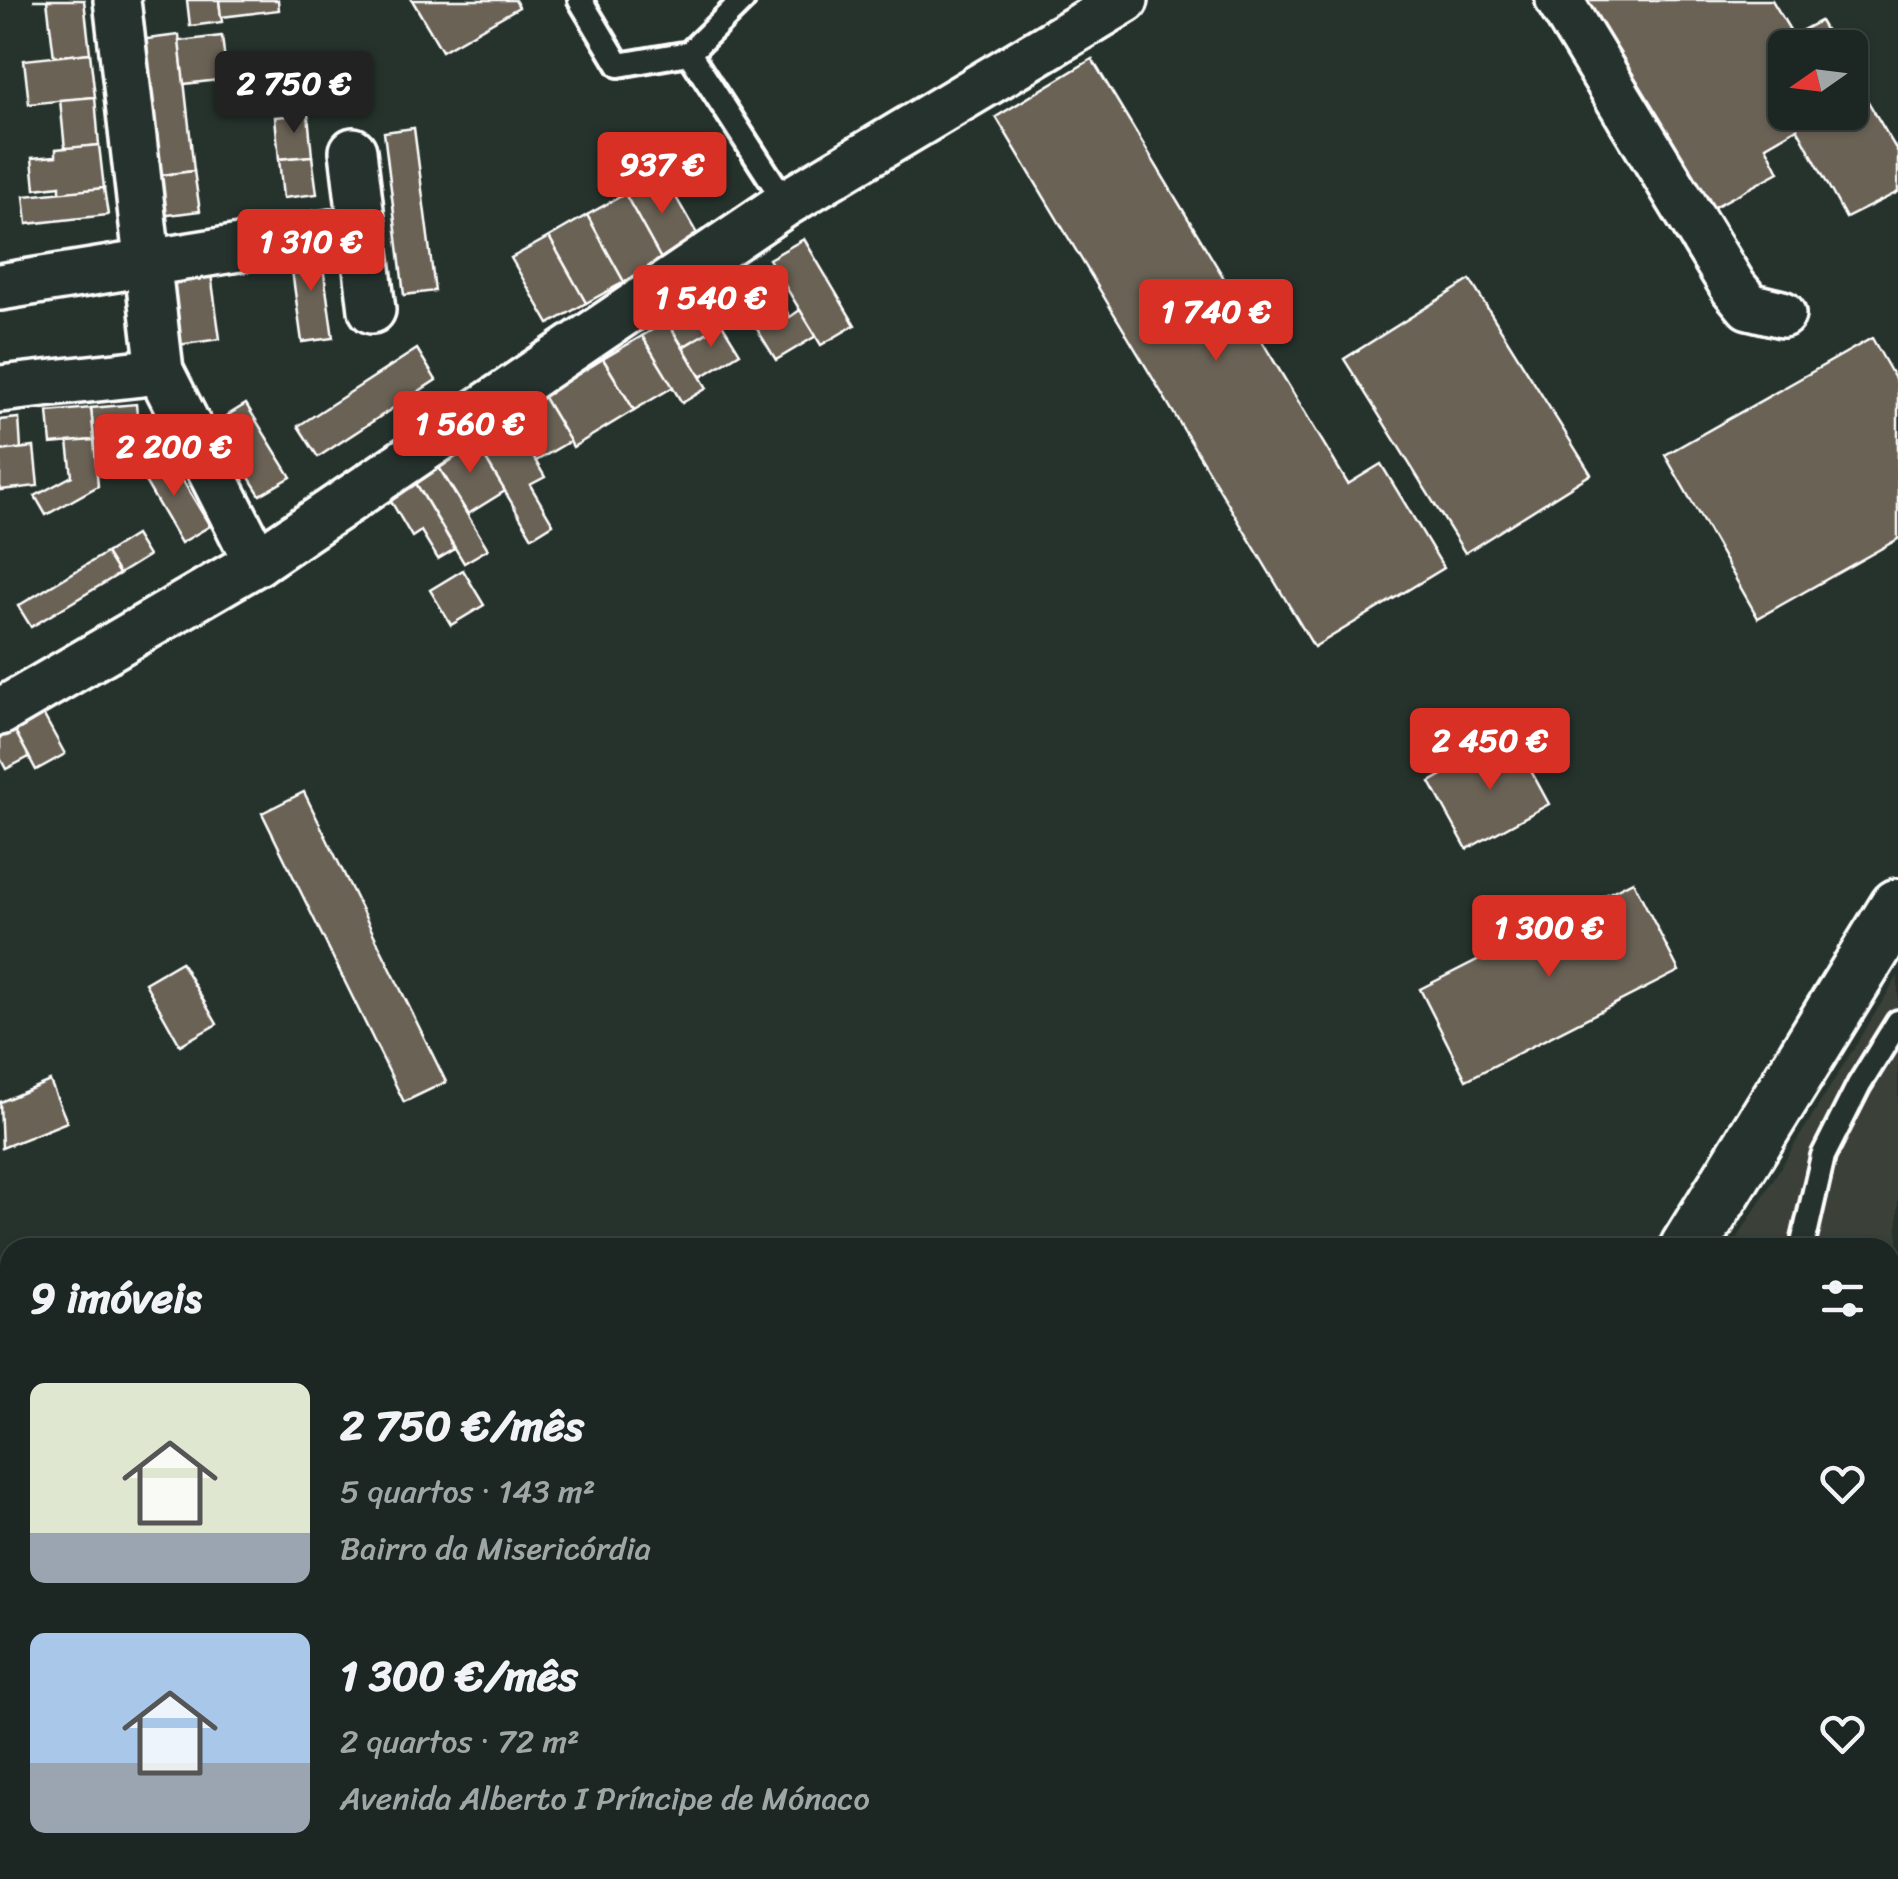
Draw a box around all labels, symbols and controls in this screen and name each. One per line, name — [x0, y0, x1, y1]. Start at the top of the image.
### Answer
north arrow — [1768, 30, 1868, 130]
map controls — [1768, 30, 1868, 130]
pin: 2 750 € — [202, 51, 386, 136]
text: 2 750 € — [237, 55, 351, 112]
pin: 937 € — [592, 132, 732, 217]
text: 937 € — [619, 136, 705, 193]
pin: 1 310 € — [219, 209, 403, 294]
text: 1 310 € — [259, 213, 363, 270]
pin: 1 540 € — [619, 265, 803, 350]
text: 1 540 € — [655, 269, 767, 326]
pin: 1 740 € — [1124, 279, 1308, 364]
text: 1 740 € — [1161, 283, 1271, 340]
pin: 1 560 € — [378, 391, 562, 476]
text: 1 560 € — [415, 395, 525, 452]
pin: 2 200 € — [82, 414, 266, 499]
text: 2 200 € — [116, 418, 232, 475]
pin: 2 450 € — [1398, 708, 1582, 793]
text: 2 450 € — [1432, 712, 1548, 769]
pin: 1 300 € — [1457, 895, 1641, 980]
text: 1 300 € — [1494, 899, 1604, 956]
text: 9 imóveis — [30, 1261, 202, 1335]
icon: filters — [1815, 1271, 1870, 1326]
text: 2 750 €/mês — [340, 1389, 584, 1463]
icon: home — [110, 1423, 230, 1543]
icon: heart — [1815, 1456, 1870, 1511]
text: 5 quartos · 143 m² — [340, 1463, 595, 1520]
text: Bairro da Misericórdia — [340, 1520, 651, 1577]
text: 1 300 €/mês — [340, 1639, 578, 1713]
icon: home — [110, 1673, 230, 1793]
icon: heart — [1815, 1706, 1870, 1761]
text: 2 quartos · 72 m² — [340, 1713, 580, 1770]
text: Avenida Alberto I Príncipe de Mónaco — [340, 1770, 870, 1827]

